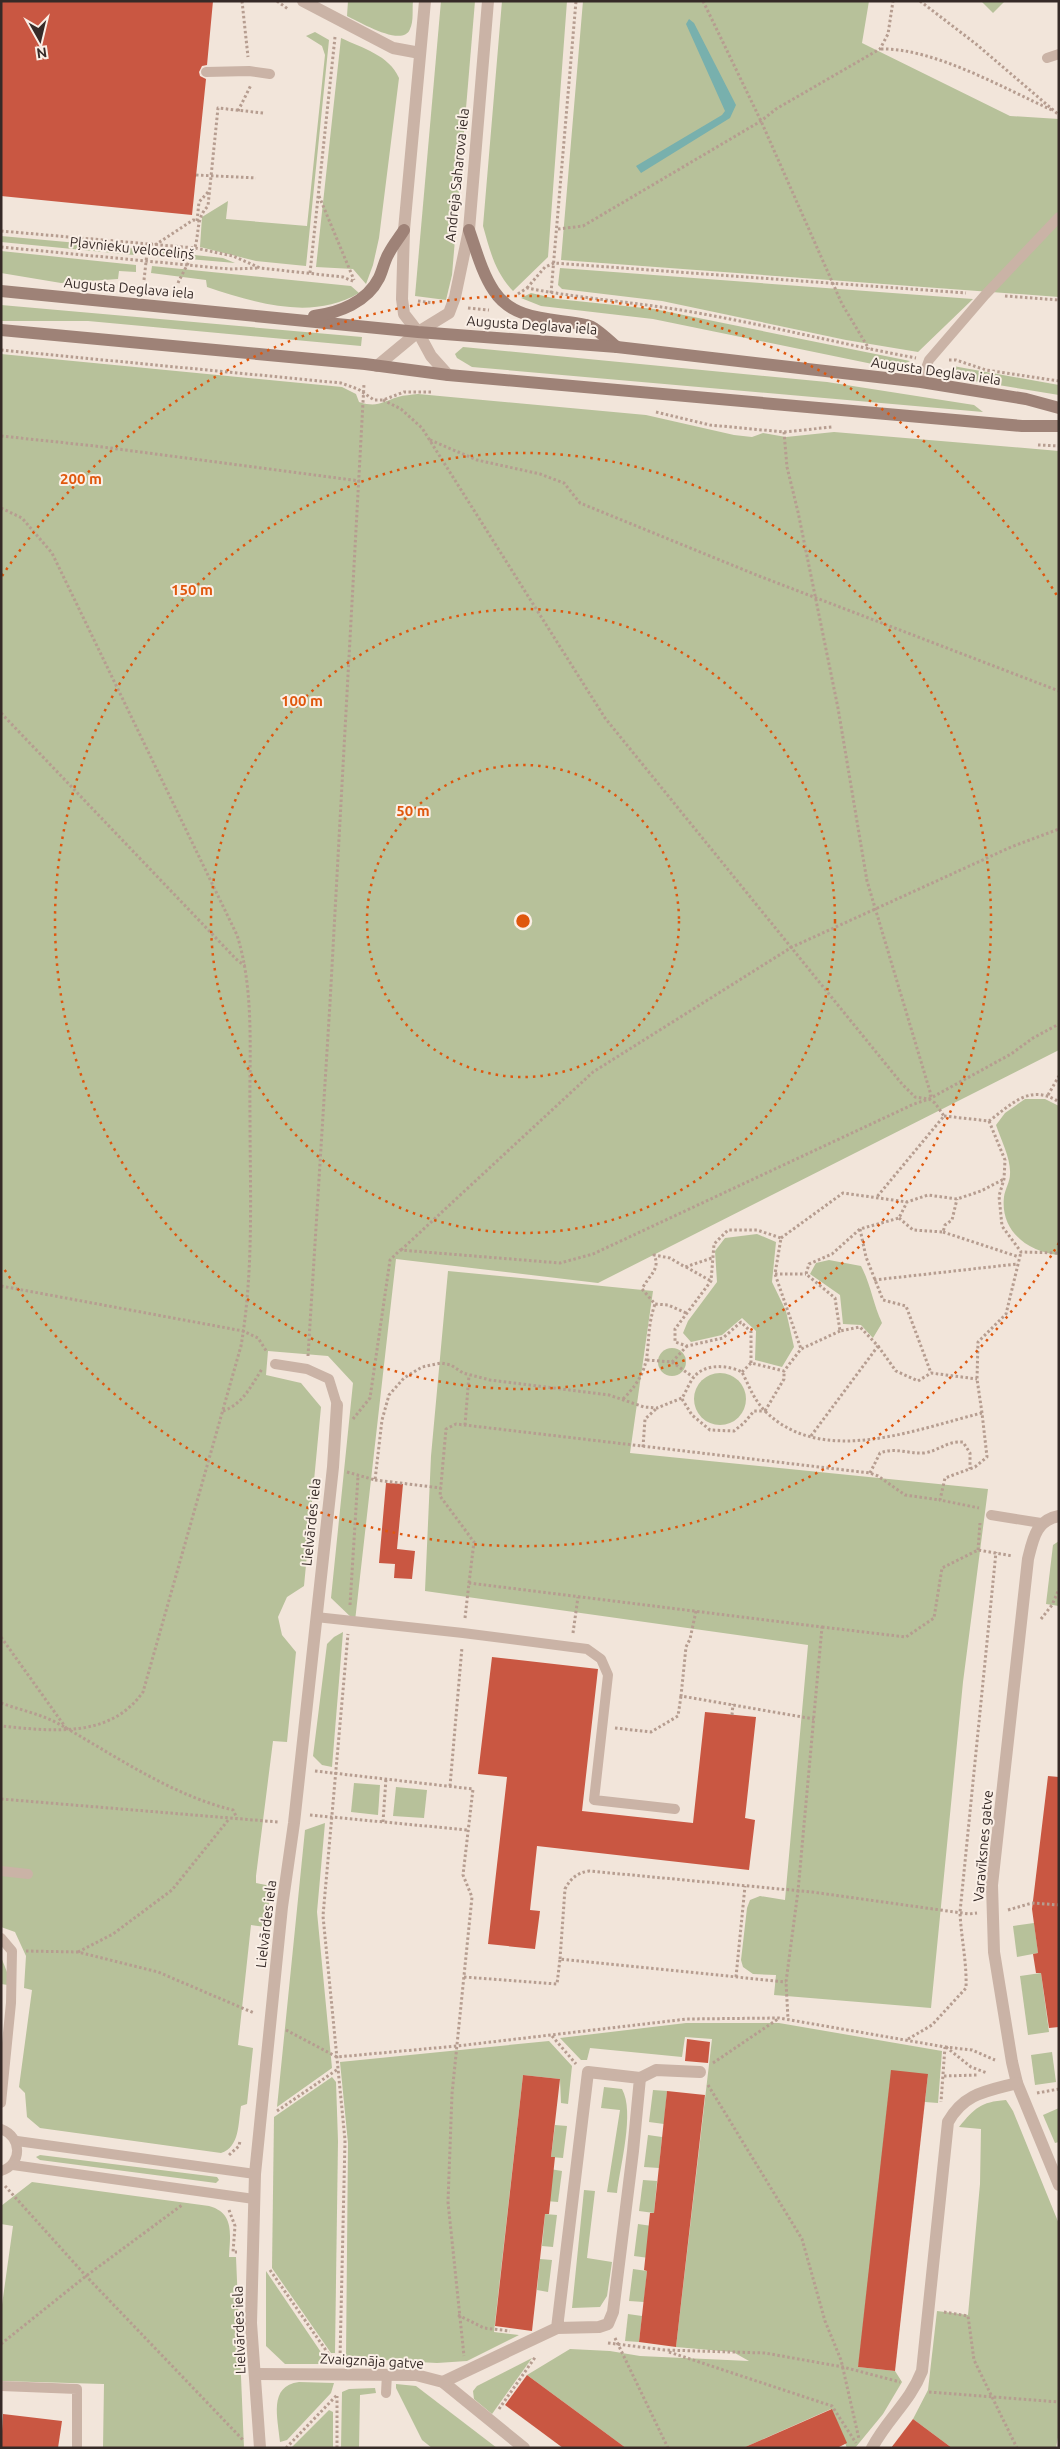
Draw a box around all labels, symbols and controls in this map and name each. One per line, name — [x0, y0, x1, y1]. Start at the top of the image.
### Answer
north arrow — [15, 15, 65, 65]
text: N — [36, 44, 48, 62]
street label: Andreja Saharova iela — [442, 107, 472, 243]
street label: Pļavnieku veloceliņš — [69, 234, 195, 262]
street label: Augusta Deglava iela — [63, 274, 195, 302]
street label: Augusta Deglava iela — [466, 312, 598, 338]
street label: Augusta Deglava iela — [870, 354, 1002, 388]
text: 200 m — [60, 470, 102, 487]
text: 150 m — [171, 581, 213, 598]
text: 100 m — [281, 692, 323, 709]
text: 50 m — [396, 802, 430, 819]
centre of rings — [514, 912, 532, 930]
street label: Lielvārdes iela — [298, 1477, 324, 1567]
street label: Varavīksnes gatve — [970, 1790, 996, 1902]
street label: Lielvārdes iela — [253, 1879, 279, 1969]
street label: Lielvārdes iela — [229, 2286, 249, 2374]
street label: Zvaigznāja gatve — [320, 2350, 424, 2372]

